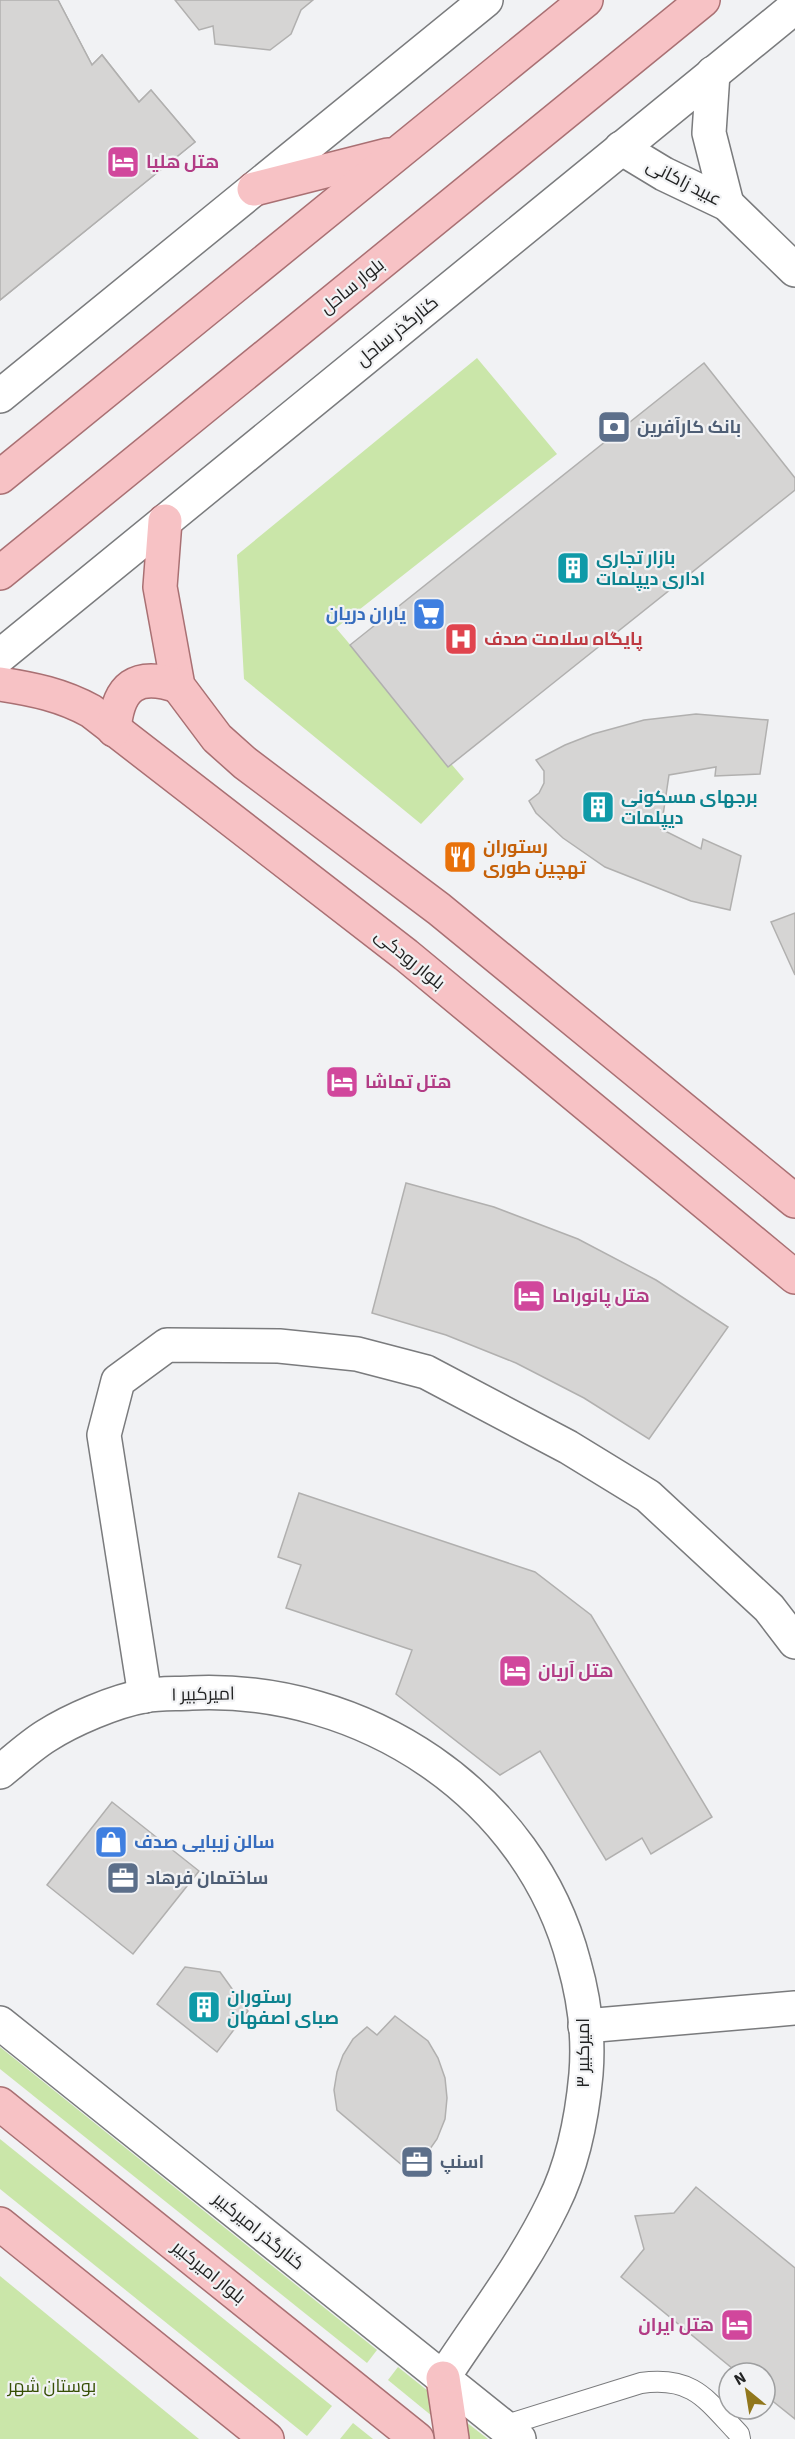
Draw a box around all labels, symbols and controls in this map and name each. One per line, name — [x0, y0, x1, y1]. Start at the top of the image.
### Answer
hotel icon: هتل هلیا — [105, 144, 141, 180]
place label: هتل هلیا — [146, 150, 219, 175]
street label: عبید زاکانی — [642, 153, 726, 212]
street label: بلوار ساحل — [315, 253, 390, 320]
street label: کنارگذر ساحل — [351, 290, 444, 372]
bank icon: بانک کارآفرین — [596, 409, 632, 445]
place label: بانک کارآفرین — [637, 415, 741, 440]
place label: بازار تجاری اداری دیپلمات — [596, 546, 705, 592]
building icon: بازار تجاری اداری دیپلمات — [555, 550, 591, 586]
supermarket icon: یاران دریان — [411, 596, 447, 632]
place label: یاران دریان — [326, 602, 406, 627]
hospital icon: پایگاه سلامت صدف — [443, 621, 479, 657]
place label: پایگاه سلامت صدف — [484, 627, 643, 652]
place label: برجهای مسکونی دیپلمات — [621, 785, 758, 831]
building icon: برجهای مسکونی دیپلمات — [580, 789, 616, 825]
place label: رستوران تهچین طوری — [483, 835, 586, 881]
restaurant icon: رستوران تهچین طوری — [442, 839, 478, 875]
street label: بلوار رودکی — [369, 923, 450, 996]
hotel icon: هتل تماشا — [324, 1064, 360, 1100]
place label: هتل تماشا — [365, 1070, 451, 1095]
hotel icon: هتل پانوراما — [511, 1278, 547, 1314]
place label: هتل پانوراما — [552, 1284, 650, 1309]
hotel icon: هتل آریان — [497, 1653, 533, 1689]
place label: هتل آریان — [538, 1659, 613, 1684]
street label: امیرکبیر ۱ — [171, 1681, 235, 1708]
shop icon: سالن زیبایی صدف — [93, 1824, 129, 1860]
place label: سالن زیبایی صدف — [134, 1830, 275, 1855]
office icon: ساختمان فرهاد — [105, 1860, 141, 1896]
place label: ساختمان فرهاد — [146, 1866, 268, 1891]
place label: رستوران صبای اصفهان — [227, 1985, 339, 2031]
building icon: رستوران صبای اصفهان — [186, 1989, 222, 2025]
street label: امیرکبیر ۳ — [571, 2018, 596, 2088]
office icon: اسنپ — [399, 2144, 435, 2180]
place label: اسنپ — [440, 2150, 484, 2175]
street label: کنارگذر امیرکبیر — [207, 2186, 310, 2276]
street label: بلوار امیرکبیر — [166, 2234, 251, 2310]
hotel icon: هتل ایران — [719, 2307, 755, 2343]
place label: هتل ایران — [638, 2313, 714, 2338]
north arrow — [717, 2361, 777, 2421]
text: N — [730, 2367, 750, 2391]
park label: بوستان شهر — [7, 2374, 96, 2399]

